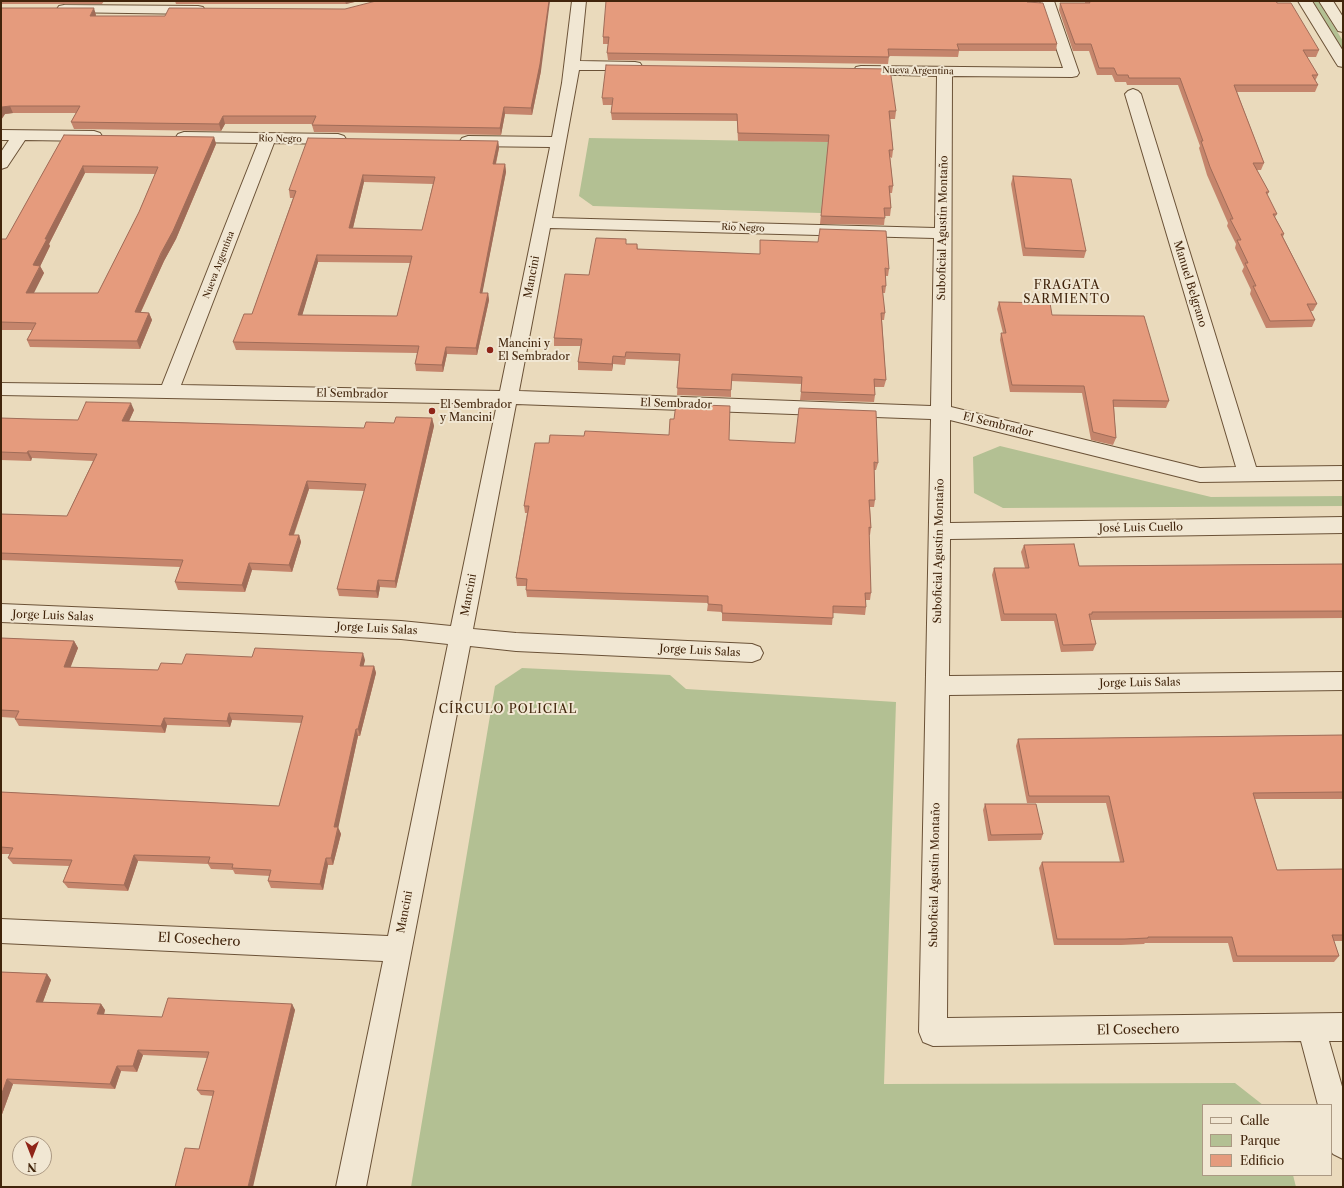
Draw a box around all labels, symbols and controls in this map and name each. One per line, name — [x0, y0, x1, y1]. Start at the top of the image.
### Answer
street label: Nueva Argentina — [882, 65, 954, 77]
street label: Río Negro — [258, 133, 302, 145]
street label: Suboficial Agustín Montaño — [935, 155, 951, 301]
street label: Río Negro — [721, 222, 765, 234]
street label: Nueva Argentina — [201, 230, 237, 300]
street label: Manuel Belgrano — [1171, 239, 1209, 329]
street label: Mancini — [521, 255, 543, 299]
district label: FRAGATA SARMIENTO — [1023, 279, 1111, 307]
place label: Mancini y El Sembrador — [498, 337, 570, 363]
marker: Mancini y El Sembrador — [485, 345, 495, 355]
street label: El Sembrador — [316, 387, 388, 401]
street label: El Sembrador — [640, 396, 712, 412]
place label: El Sembrador y Mancini — [440, 398, 512, 424]
marker: El Sembrador y Mancini — [427, 406, 437, 416]
street label: El Sembrador — [962, 410, 1034, 440]
street label: Suboficial Agustín Montaño — [931, 478, 947, 624]
street label: José Luis Cuello — [1099, 521, 1183, 535]
street label: Mancini — [458, 573, 480, 617]
street label: Jorge Luis Salas — [12, 608, 94, 624]
street label: Jorge Luis Salas — [336, 620, 418, 638]
street label: Jorge Luis Salas — [659, 642, 741, 660]
street label: Jorge Luis Salas — [1099, 676, 1181, 690]
district label: CÍRCULO POLICIAL — [439, 703, 577, 717]
street label: Suboficial Agustín Montaño — [927, 802, 943, 948]
street label: Mancini — [394, 890, 416, 934]
street label: El Cosechero — [157, 930, 241, 950]
street label: El Cosechero — [1096, 1021, 1180, 1039]
legend — [1202, 1104, 1332, 1176]
text: Calle — [1240, 1113, 1269, 1128]
text: Parque — [1240, 1133, 1280, 1148]
north arrow — [12, 1136, 52, 1176]
text: Edificio — [1240, 1153, 1284, 1168]
text: N — [27, 1160, 37, 1174]

